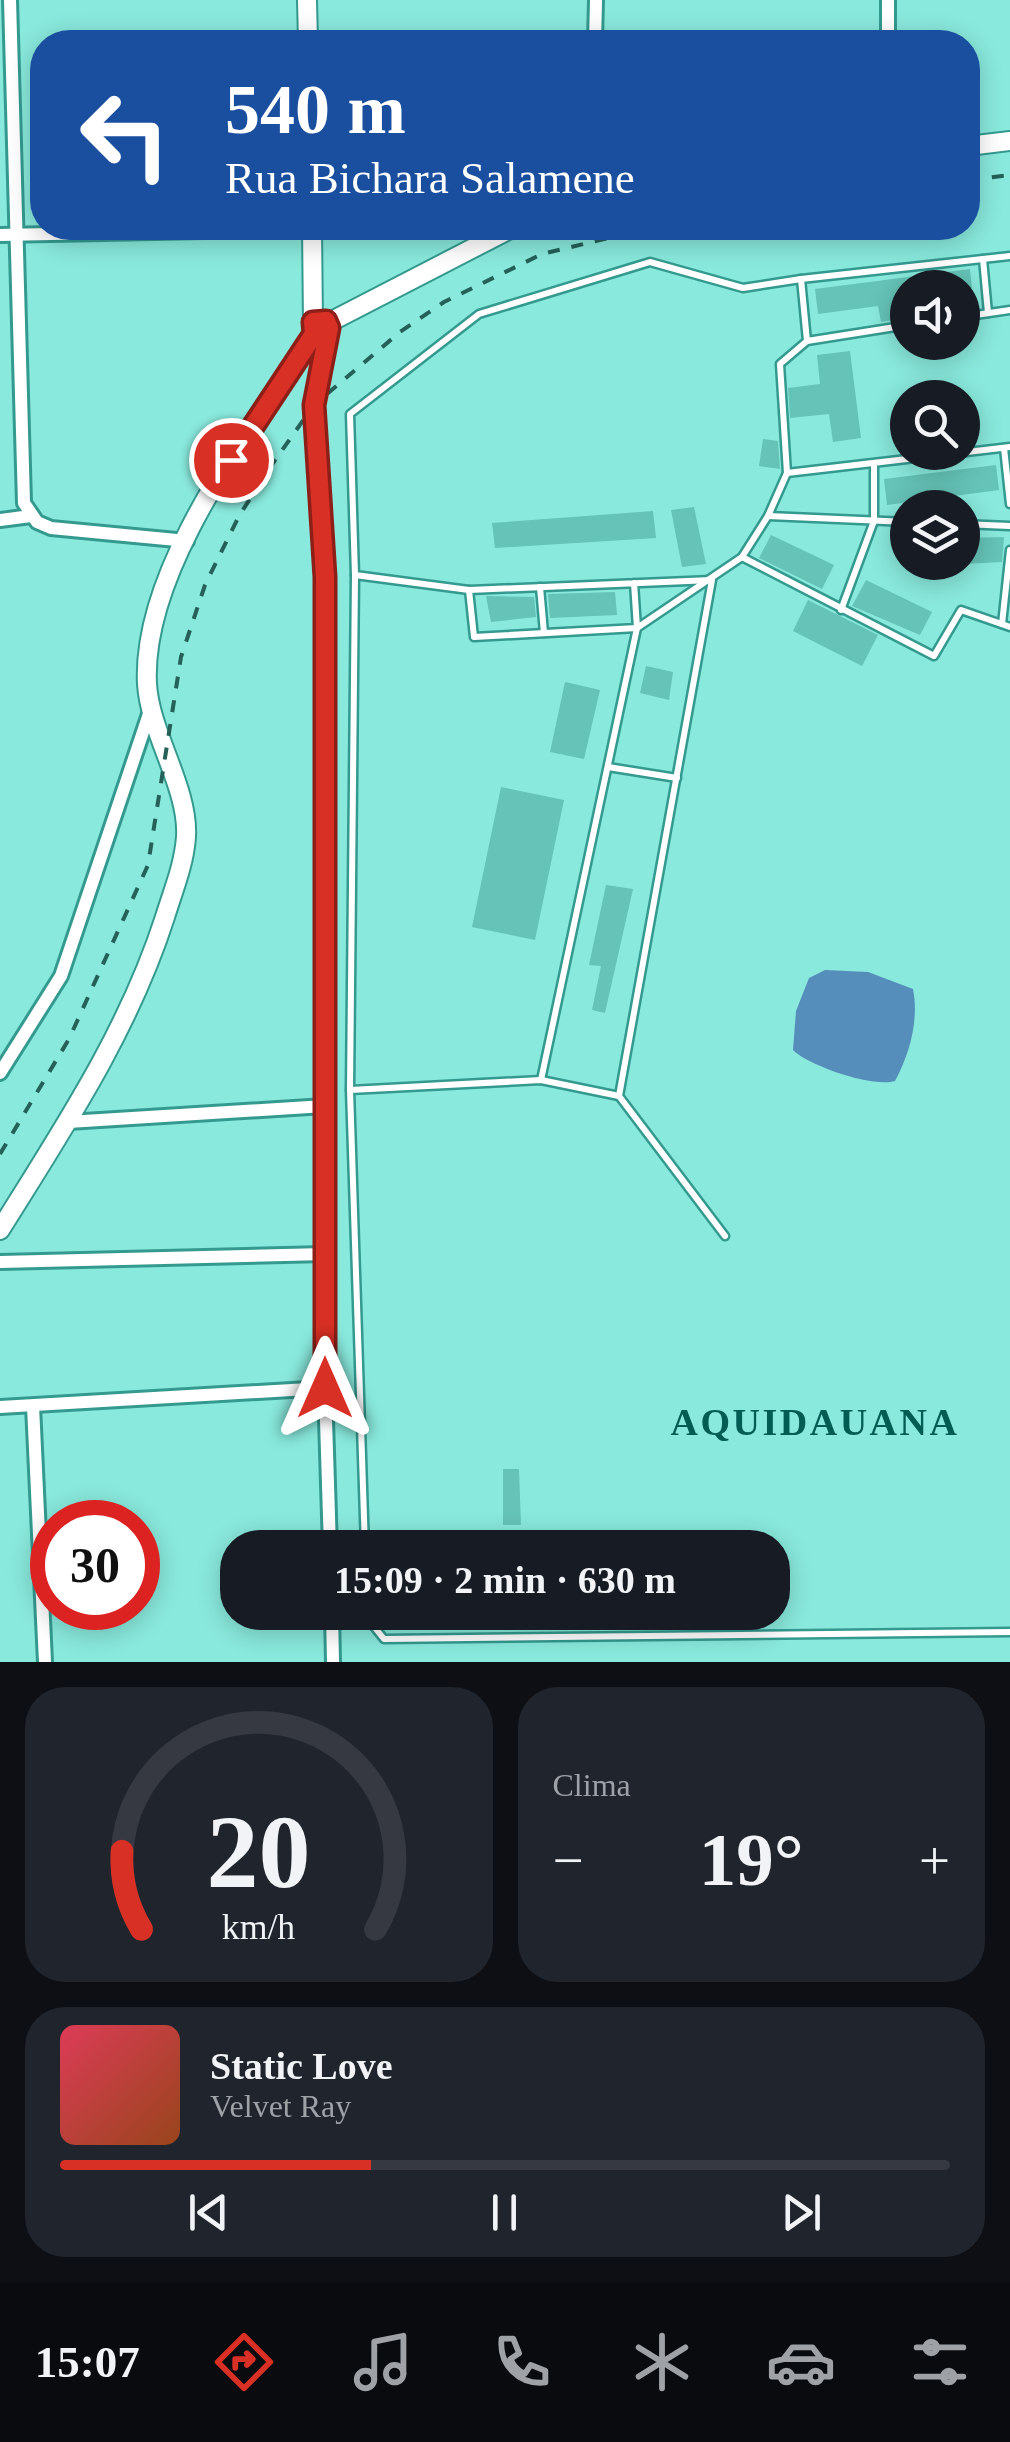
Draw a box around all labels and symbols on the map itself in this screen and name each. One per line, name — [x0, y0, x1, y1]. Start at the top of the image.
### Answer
pin — [189, 418, 274, 503]
position arrow — [273, 1336, 377, 1440]
district label: AQUIDAUANA — [671, 1401, 959, 1443]
speed limit sign: 30 — [30, 1500, 160, 1630]

